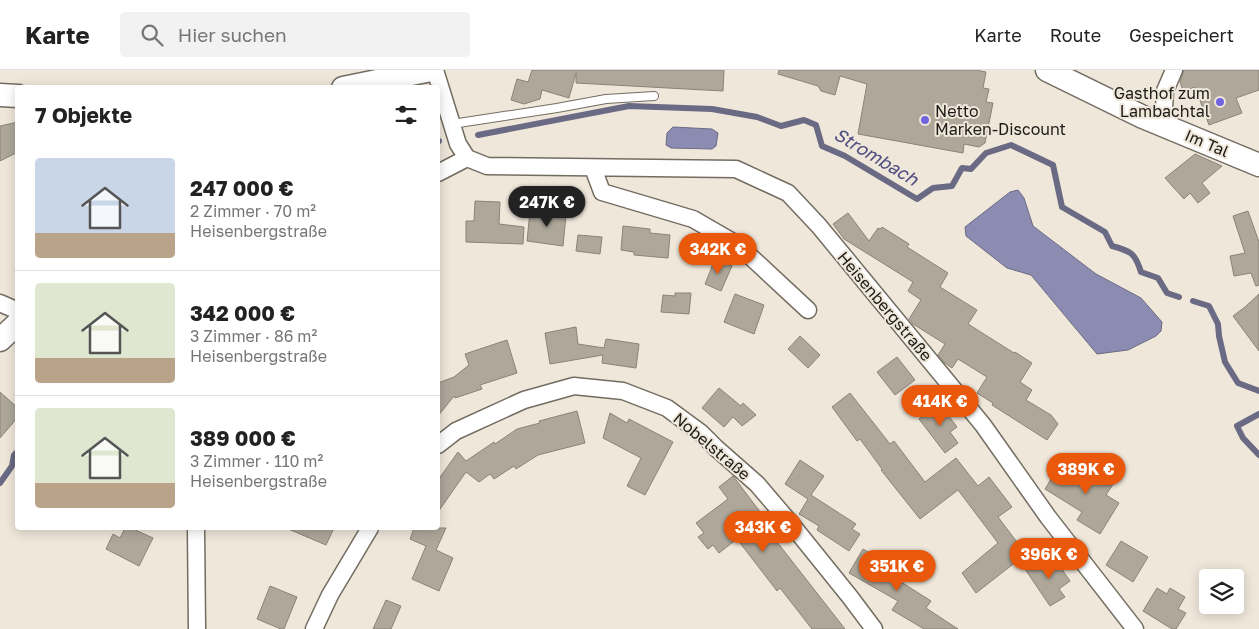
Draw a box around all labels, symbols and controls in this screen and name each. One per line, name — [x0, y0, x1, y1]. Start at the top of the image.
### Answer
search box — [120, 12, 470, 57]
text: Karte — [25, 20, 90, 49]
icon: search — [138, 21, 166, 49]
text: Hier suchen — [178, 23, 287, 46]
text: Karte — [974, 24, 1022, 46]
text: Route — [1050, 24, 1101, 46]
text: Gespeichert — [1129, 24, 1234, 46]
place label: Gasthof zum Lambachtal — [1114, 83, 1210, 121]
marker: Gasthof zum Lambachtal — [1214, 96, 1226, 108]
icon: filters — [392, 101, 420, 129]
place label: Netto Marken-Discount — [935, 101, 1066, 139]
text: 7 Objekte — [35, 102, 132, 128]
marker: Netto Marken-Discount — [919, 114, 931, 126]
water label: Strombach — [831, 122, 923, 190]
street label: Im Tal — [1182, 125, 1232, 161]
text: 247 000 € — [190, 175, 294, 201]
icon: home — [75, 178, 135, 238]
pin: 247K € — [506, 186, 588, 228]
text: 247K € — [519, 192, 575, 212]
text: 2 Zimmer · 70 m² — [190, 201, 316, 221]
text: Heisenbergstraße — [190, 221, 327, 241]
pin: 342K € — [677, 232, 759, 275]
text: 342K € — [690, 239, 746, 259]
street label: Heisenbergstraße — [833, 247, 937, 365]
text: 342 000 € — [190, 300, 295, 326]
icon: home — [75, 303, 135, 363]
text: 3 Zimmer · 86 m² — [190, 326, 317, 346]
text: Heisenbergstraße — [190, 346, 327, 366]
pin: 414K € — [899, 384, 981, 427]
text: 414K € — [912, 391, 968, 411]
street label: Nobelstraße — [669, 408, 755, 484]
text: 389 000 € — [190, 425, 296, 451]
icon: home — [75, 428, 135, 488]
text: 3 Zimmer · 110 m² — [190, 451, 323, 471]
pin: 389K € — [1045, 452, 1127, 495]
text: 389K € — [1057, 459, 1115, 479]
text: Heisenbergstraße — [190, 471, 327, 491]
pin: 343K € — [722, 510, 804, 553]
text: 343K € — [735, 517, 791, 537]
pin: 396K € — [1008, 538, 1090, 580]
text: 396K € — [1021, 544, 1077, 564]
pin: 351K € — [856, 550, 938, 592]
text: 351K € — [870, 556, 924, 576]
map controls — [1199, 569, 1244, 614]
button: layers — [1199, 569, 1244, 614]

